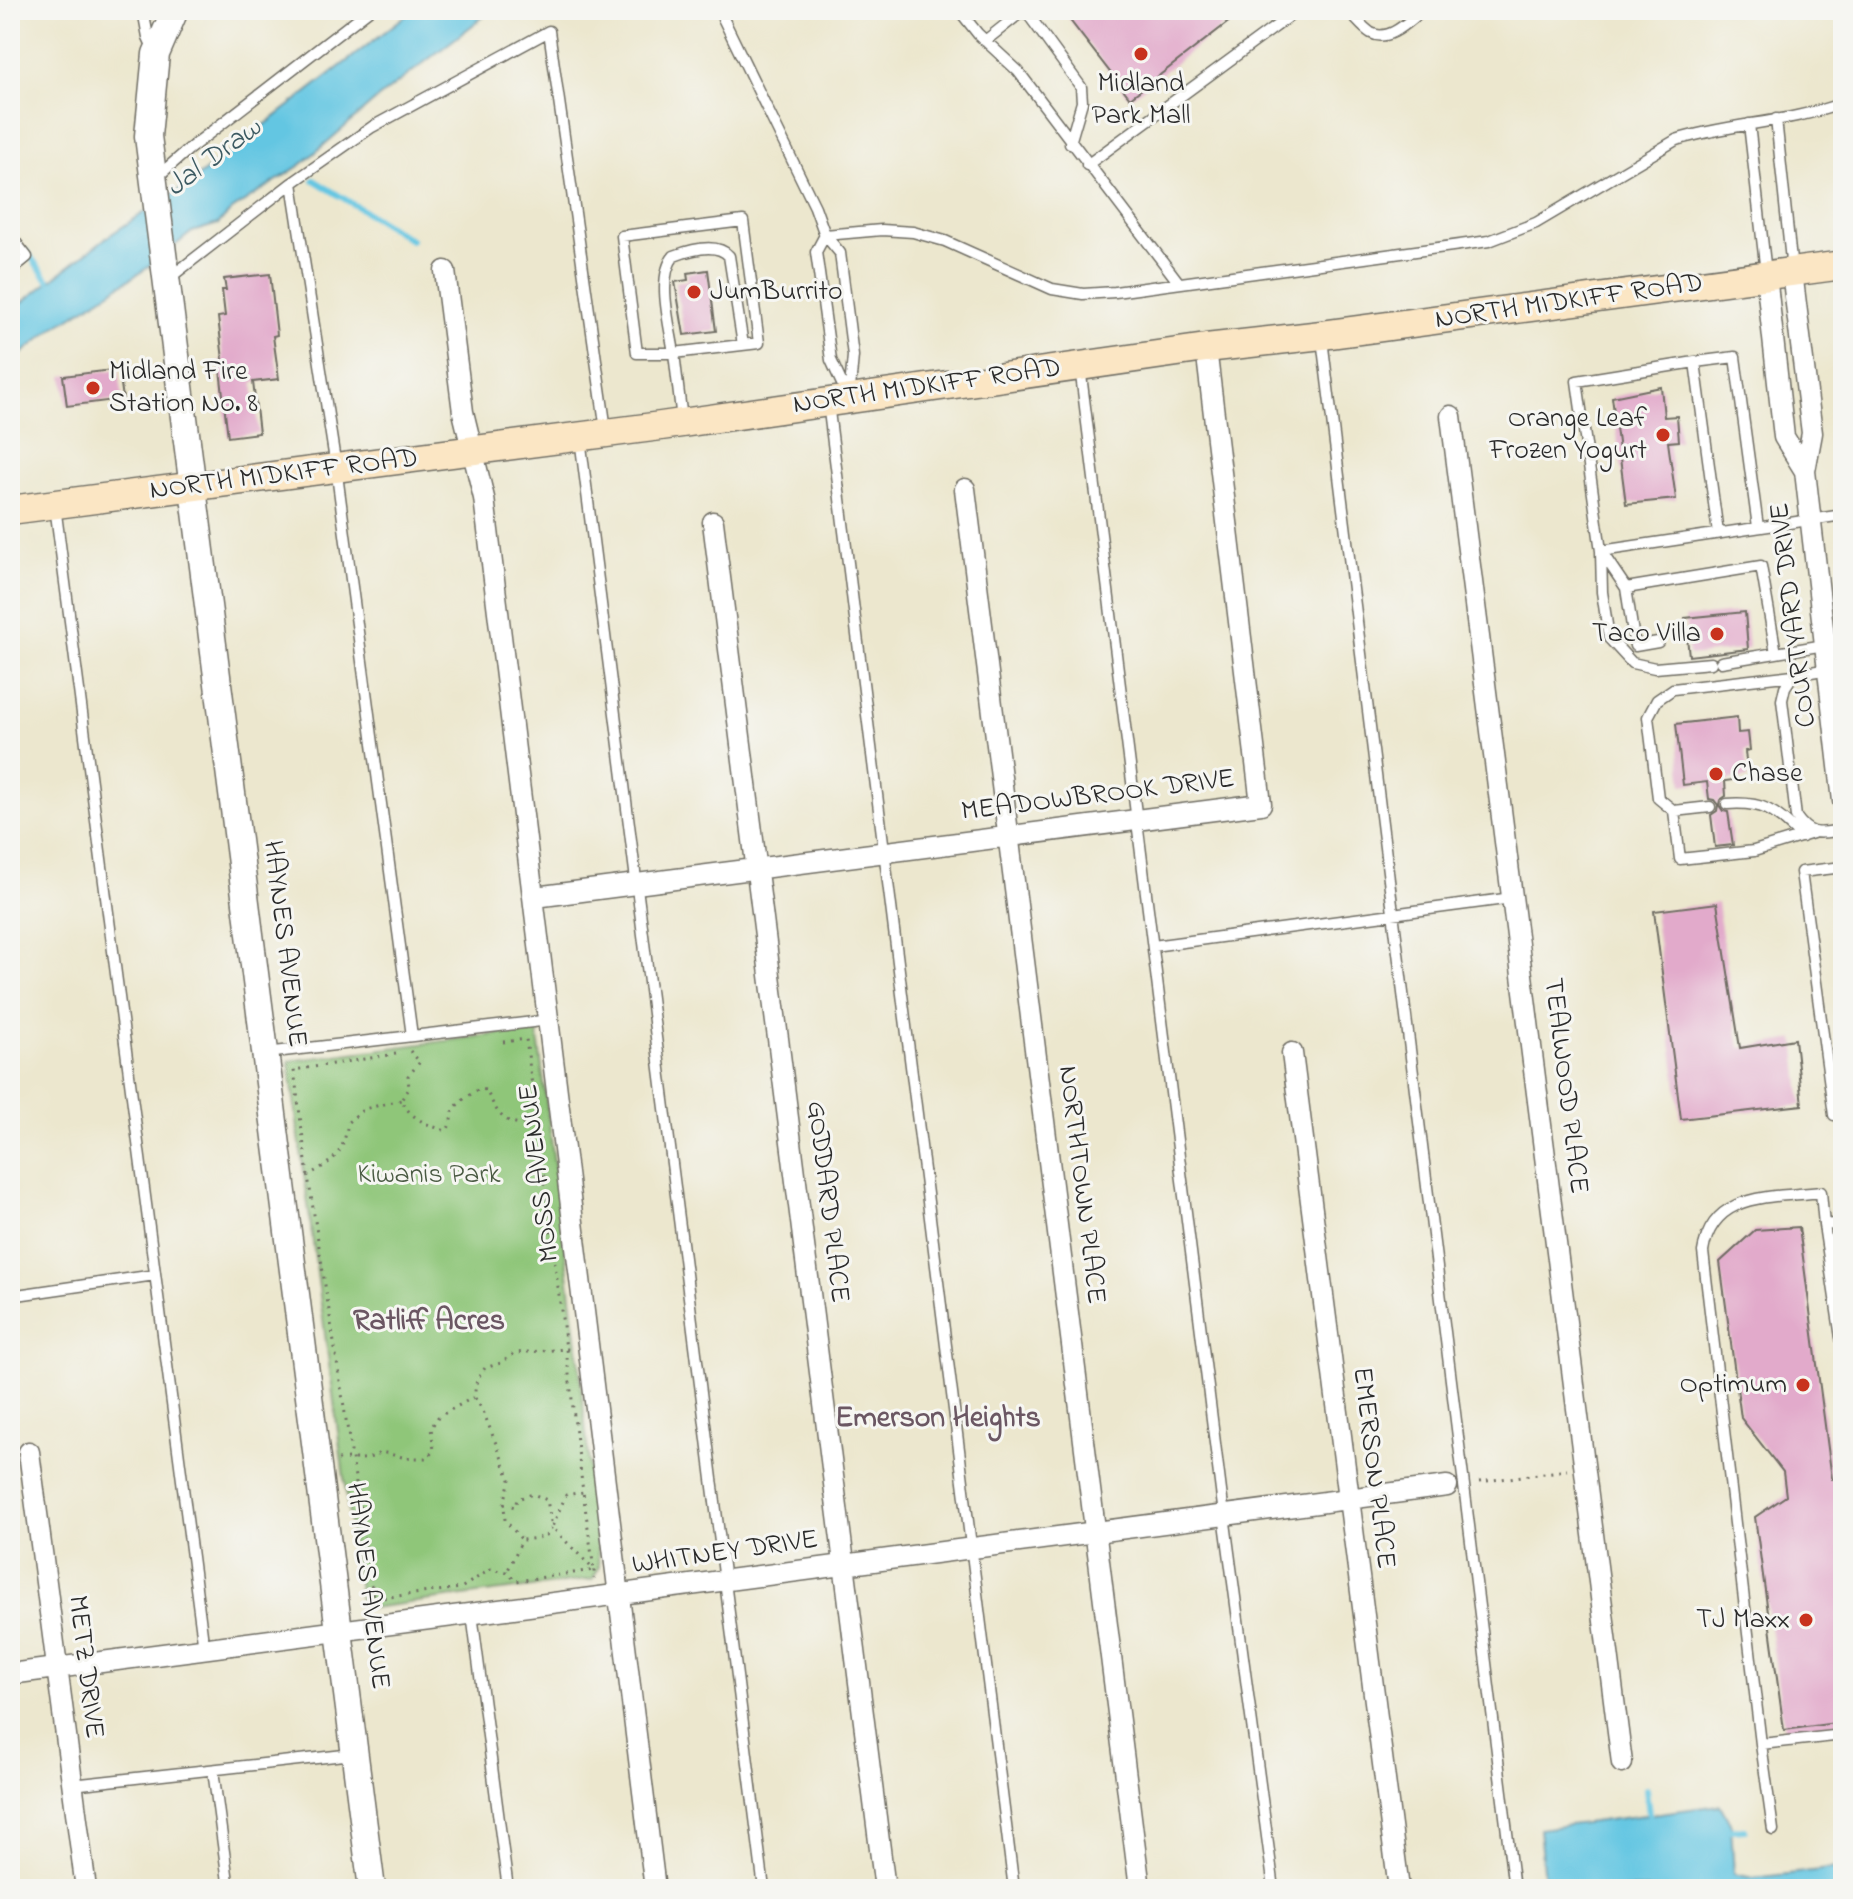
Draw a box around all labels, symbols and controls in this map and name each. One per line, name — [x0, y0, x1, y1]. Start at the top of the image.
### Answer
marker: Midland Park Mall — [1132, 45, 1150, 63]
place label: Midland Park Mall — [1091, 64, 1191, 137]
water label: Jal Draw — [157, 107, 272, 209]
street label: NORTH MIDKIFF ROAD — [1432, 263, 1706, 341]
place label: JumBurrito — [710, 272, 842, 313]
marker: JumBurrito — [685, 283, 703, 301]
street label: NORTH MIDKIFF ROAD — [790, 348, 1064, 426]
place label: Midland Fire Station No. 8 — [109, 352, 258, 425]
marker: Midland Fire Station No. 8 — [84, 379, 102, 397]
place label: Orange Leaf Frozen Yogurt — [1489, 399, 1647, 472]
marker: Orange Leaf Frozen Yogurt — [1654, 426, 1672, 444]
street label: NORTH MIDKIFF ROAD — [148, 438, 420, 512]
street label: COURTYARD DRIVE — [1760, 500, 1828, 730]
place label: Taco Villa — [1592, 614, 1701, 655]
marker: Taco Villa — [1708, 625, 1726, 643]
place label: Chase — [1732, 754, 1803, 795]
street label: MEADOWBROOK DRIVE — [959, 759, 1237, 833]
marker: Chase — [1707, 765, 1725, 783]
street label: HAYNES AVENUE — [251, 838, 317, 1050]
street label: TEALWOOD PLACE — [1531, 976, 1599, 1196]
street label: NORTHTOWN PLACE — [1046, 1063, 1116, 1307]
street label: MOSS AVENUE — [509, 1082, 571, 1264]
street label: GODDARD PLACE — [794, 1099, 860, 1305]
park label: Kiwanis Park — [358, 1155, 501, 1196]
district label: Ratliff Acres — [353, 1300, 505, 1344]
street label: EMERSON PLACE — [1340, 1365, 1406, 1571]
place label: Optimum — [1680, 1365, 1787, 1406]
marker: Optimum — [1794, 1376, 1812, 1394]
district label: Emerson Heights — [835, 1397, 1041, 1442]
street label: HAYNES AVENUE — [334, 1480, 400, 1692]
street label: WHITNEY DRIVE — [629, 1520, 821, 1586]
street label: METZ DRIVE — [56, 1593, 114, 1741]
place label: TJ Maxx — [1696, 1600, 1790, 1641]
marker: TJ Maxx — [1797, 1611, 1815, 1629]

